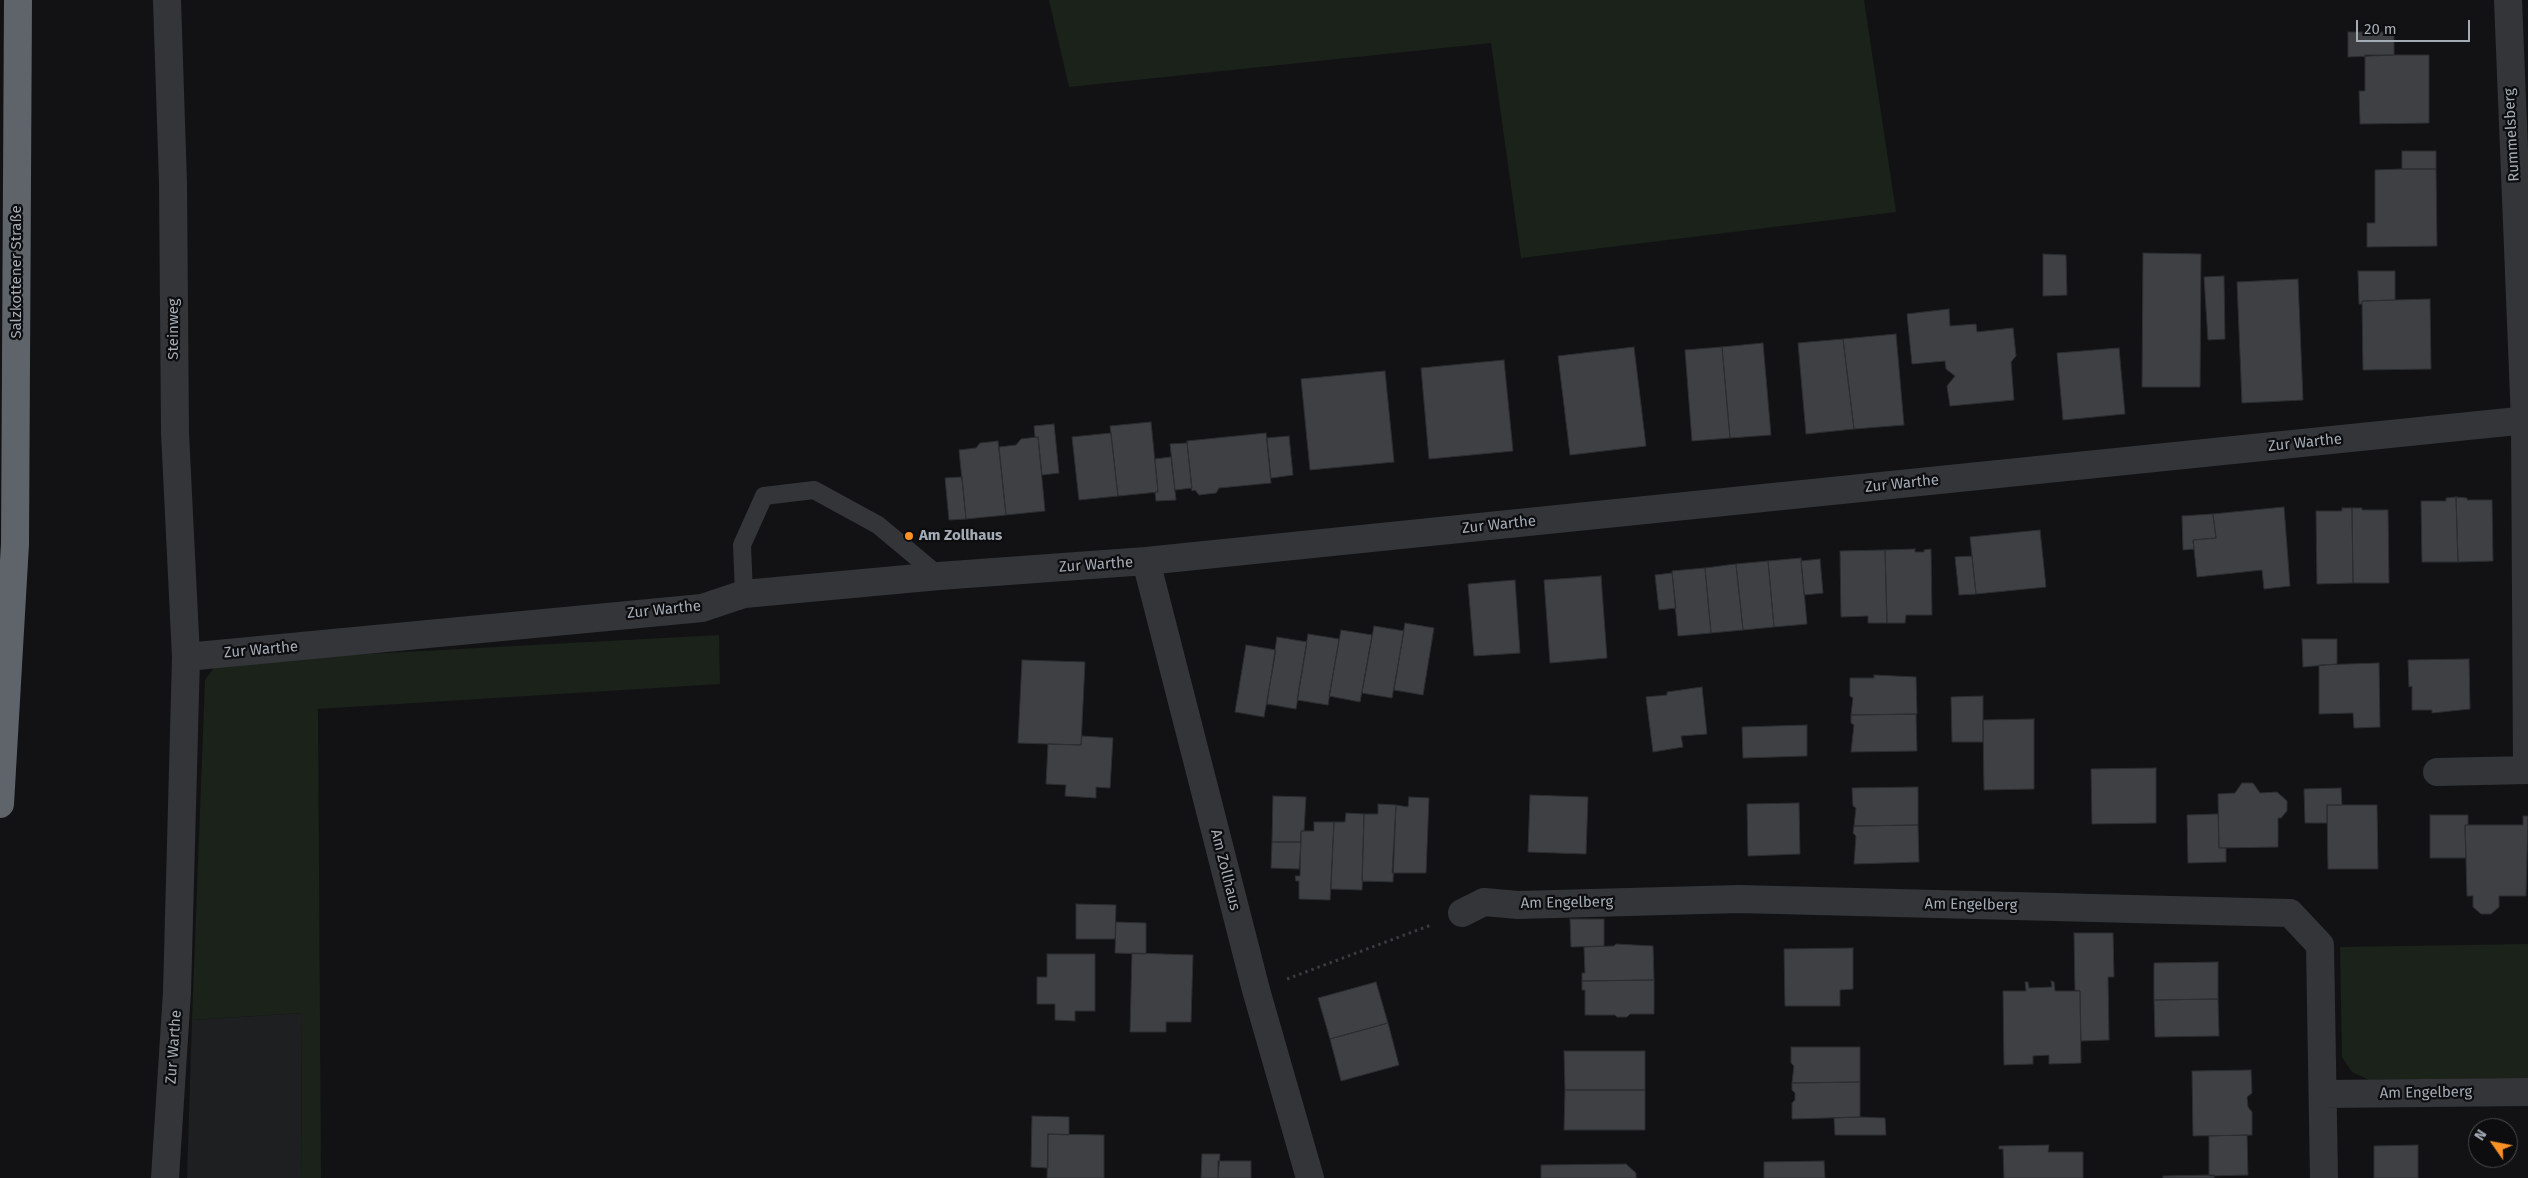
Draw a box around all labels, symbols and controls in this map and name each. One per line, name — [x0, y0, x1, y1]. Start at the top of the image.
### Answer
scale bar — [2358, 10, 2472, 42]
text: 20 m — [2364, 20, 2397, 38]
street label: Rummelsberg — [2501, 88, 2523, 182]
street label: Salzkottener Straße — [8, 205, 26, 339]
street label: Steinweg — [165, 298, 183, 360]
street label: Zur Warthe — [2267, 430, 2343, 456]
street label: Zur Warthe — [1864, 471, 1940, 497]
street label: Zur Warthe — [1461, 512, 1537, 538]
place label: Am Zollhaus — [919, 527, 1002, 545]
marker: Am Zollhaus — [903, 530, 915, 542]
street label: Zur Warthe — [1058, 553, 1134, 577]
street label: Zur Warthe — [626, 597, 702, 623]
street label: Zur Warthe — [223, 638, 299, 662]
street label: Am Zollhaus — [1206, 827, 1244, 913]
street label: Am Engelberg — [1521, 893, 1613, 913]
street label: Am Engelberg — [1925, 895, 2017, 915]
street label: Zur Warthe — [162, 1009, 186, 1085]
street label: Am Engelberg — [2380, 1083, 2472, 1103]
north arrow — [2468, 1118, 2518, 1168]
text: N — [2471, 1127, 2490, 1144]

